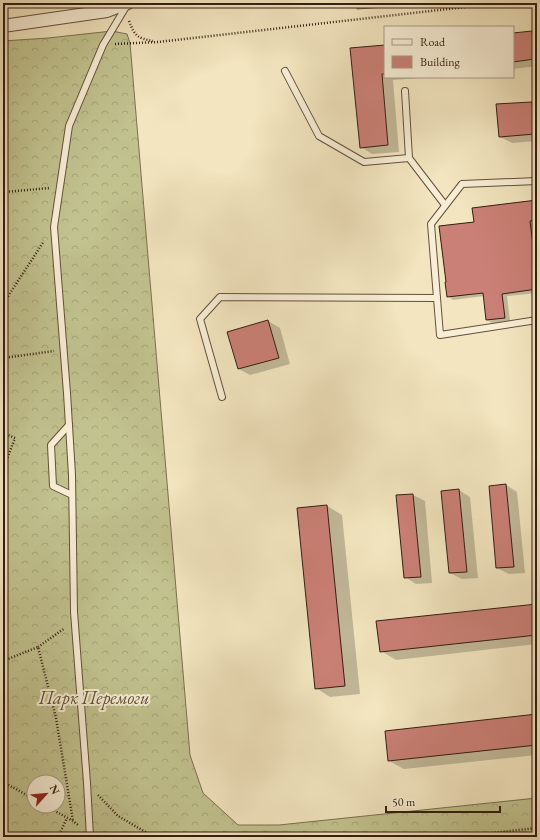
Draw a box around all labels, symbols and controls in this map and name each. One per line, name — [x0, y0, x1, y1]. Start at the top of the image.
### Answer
legend — [384, 26, 514, 78]
text: Road — [420, 34, 446, 50]
text: Building — [420, 54, 461, 70]
park label: Парк Перемоги — [38, 686, 149, 710]
north arrow — [26, 774, 66, 814]
text: N — [47, 782, 63, 797]
scale bar — [386, 788, 500, 814]
text: 50 m — [392, 794, 416, 810]

